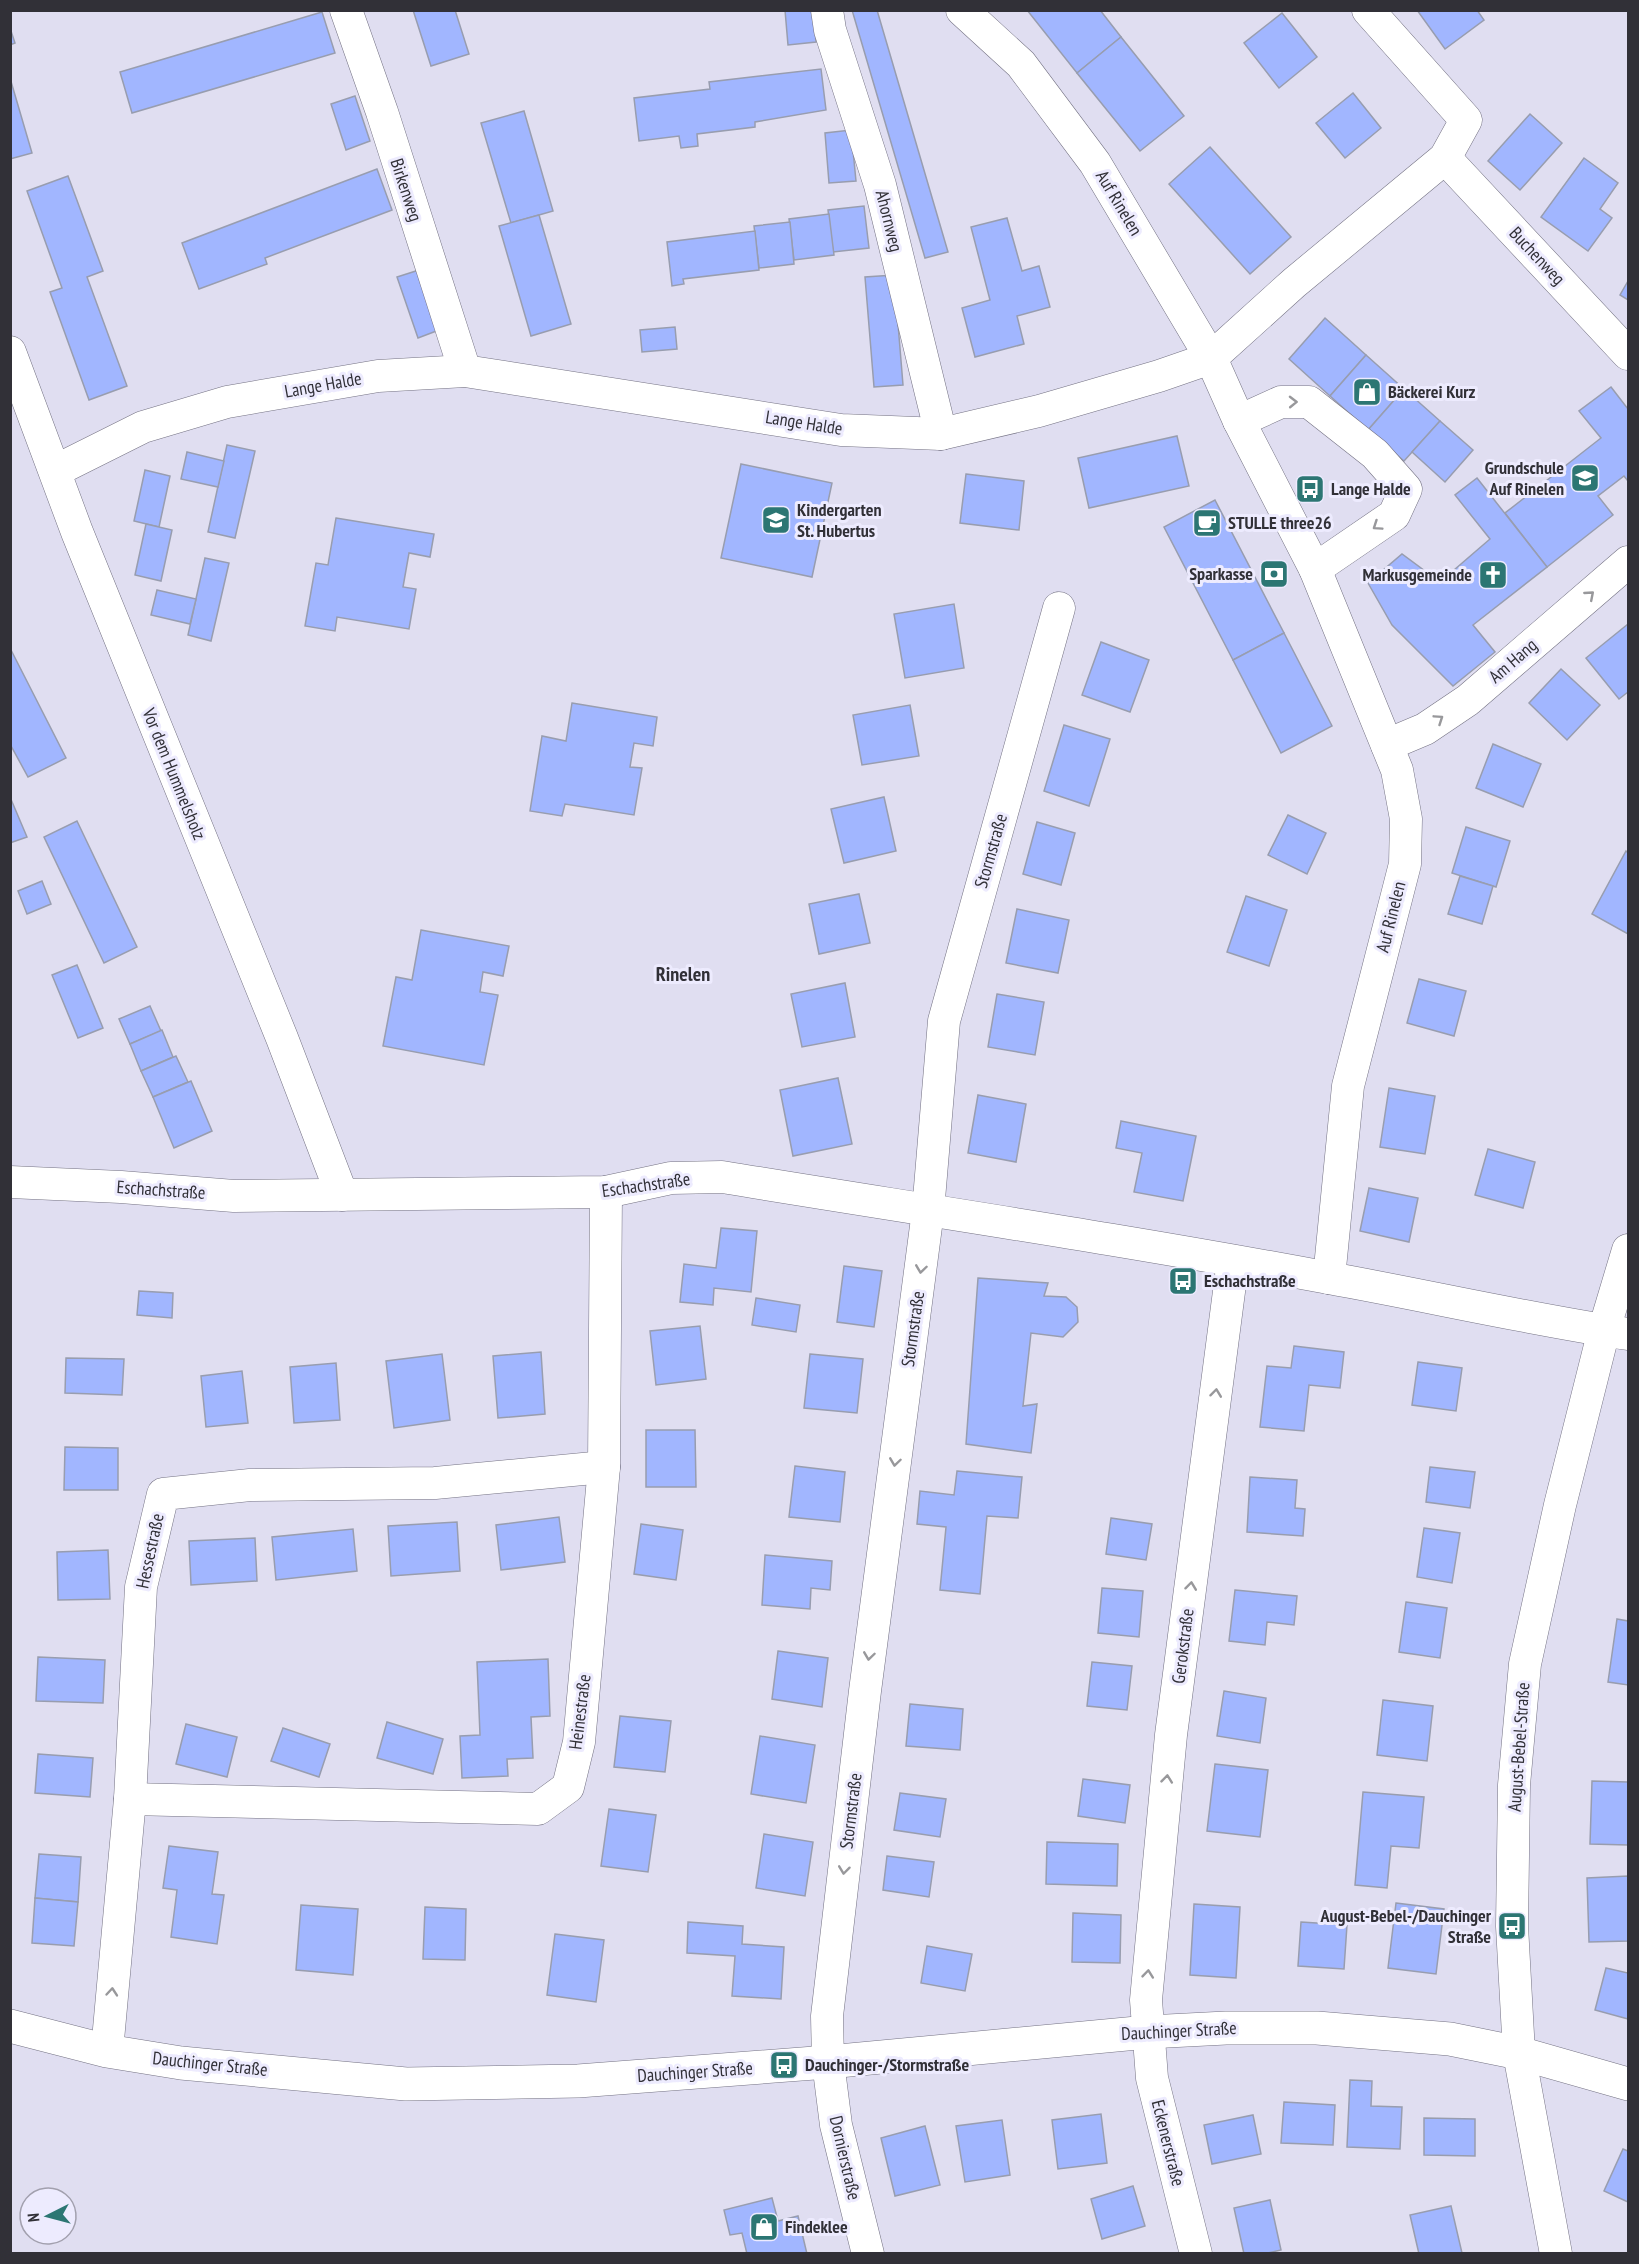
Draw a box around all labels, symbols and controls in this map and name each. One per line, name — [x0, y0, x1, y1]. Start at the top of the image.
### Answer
street label: Birkenweg — [385, 155, 427, 224]
street label: Auf Rinelen — [1091, 166, 1148, 240]
street label: Ahornweg — [871, 188, 908, 254]
street label: Buchenweg — [1505, 222, 1570, 290]
street label: Lange Halde — [283, 366, 363, 403]
shop icon: Bäckerei Kurz — [1351, 376, 1383, 408]
place label: Bäckerei Kurz — [1388, 380, 1476, 403]
one-way arrow — [1289, 396, 1298, 408]
street label: Lange Halde — [764, 405, 844, 440]
place label: Grundschule Auf Rinelen — [1485, 456, 1564, 500]
school or university icon: Grundschule Auf Rinelen — [1569, 462, 1601, 494]
bus stop icon: Lange Halde — [1294, 473, 1326, 505]
place label: Lange Halde — [1331, 477, 1411, 500]
place label: Kindergarten St. Hubertus — [797, 498, 882, 542]
school or university icon: Kindergarten St. Hubertus — [760, 504, 792, 536]
cafe icon: STULLE three26 — [1191, 507, 1223, 539]
place label: STULLE three26 — [1228, 511, 1332, 534]
one-way arrow — [1373, 519, 1384, 530]
bank icon: Sparkasse — [1258, 558, 1290, 590]
church icon: Markusgemeinde — [1477, 559, 1509, 591]
place label: Sparkasse — [1189, 562, 1253, 585]
place label: Markusgemeinde — [1362, 563, 1472, 586]
one-way arrow — [1583, 592, 1594, 603]
street label: Am Hang — [1484, 633, 1542, 688]
street label: Vor dem Hummelsholz — [137, 704, 211, 843]
one-way arrow — [1432, 715, 1443, 726]
street label: Stormstraße — [969, 811, 1012, 891]
street label: Auf Rinelen — [1371, 879, 1410, 955]
district label: Rinelen — [656, 961, 710, 987]
street label: Eschachstraße — [600, 1167, 692, 1202]
street label: Eschachstraße — [116, 1175, 206, 1204]
one-way arrow — [915, 1264, 927, 1273]
bus stop icon: Eschachstraße — [1167, 1265, 1199, 1297]
place label: Eschachstraße — [1204, 1269, 1296, 1292]
street label: Stormstraße — [896, 1290, 929, 1368]
one-way arrow — [1209, 1388, 1221, 1397]
one-way arrow — [889, 1458, 902, 1467]
street label: Hessestraße — [130, 1511, 169, 1590]
one-way arrow — [1184, 1581, 1196, 1591]
street label: Gerokstraße — [1166, 1607, 1199, 1685]
one-way arrow — [864, 1651, 876, 1660]
street label: Heinestraße — [563, 1673, 596, 1751]
street label: August-Bebel-Straße — [1503, 1682, 1534, 1812]
street label: Stormstraße — [834, 1772, 867, 1850]
one-way arrow — [1160, 1775, 1173, 1784]
one-way arrow — [838, 1865, 850, 1875]
place label: August-Bebel-/Dauchinger Straße — [1319, 1904, 1492, 1948]
bus stop icon: August-Bebel-/Dauchinger Straße — [1496, 1910, 1528, 1942]
one-way arrow — [1141, 1969, 1154, 1978]
one-way arrow — [105, 1988, 118, 1997]
street label: Dauchinger Straße — [1121, 2016, 1237, 2045]
street label: Dauchinger Straße — [151, 2046, 269, 2081]
bus stop icon: Dauchinger-/Stormstraße — [768, 2049, 800, 2081]
place label: Dauchinger-/Stormstraße — [805, 2053, 969, 2076]
street label: Dauchinger Straße — [637, 2056, 753, 2087]
street label: Eckenerstraße — [1147, 2097, 1190, 2188]
street label: Dornierstraße — [825, 2114, 866, 2202]
north arrow — [18, 2186, 78, 2246]
shop icon: Findeklee — [748, 2211, 780, 2243]
text: N — [23, 2212, 43, 2223]
place label: Findeklee — [785, 2215, 848, 2238]

